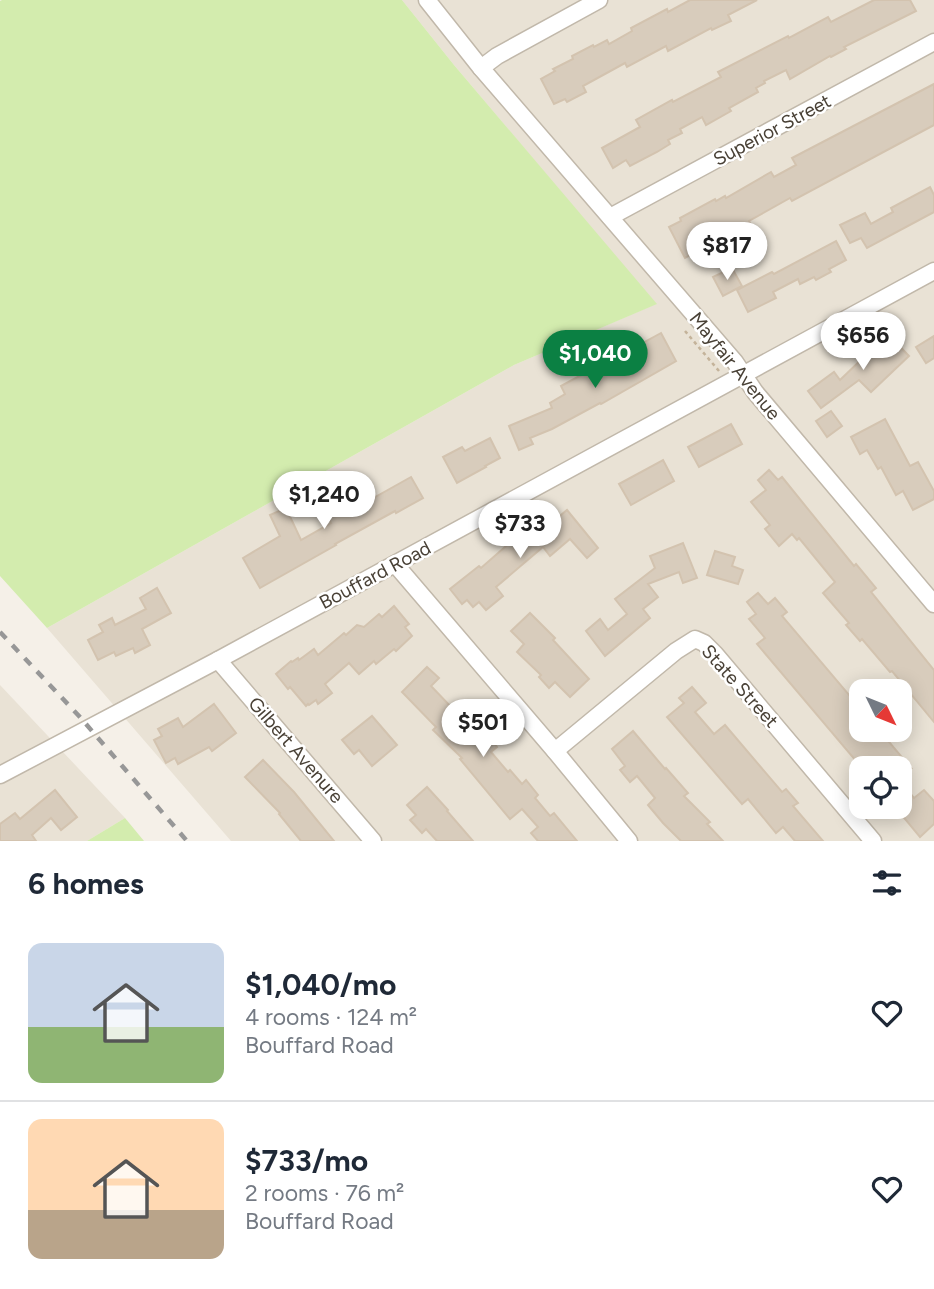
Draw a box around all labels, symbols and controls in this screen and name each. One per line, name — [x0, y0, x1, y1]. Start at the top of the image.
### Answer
street label: Superior Street — [709, 89, 835, 171]
pin: $817 — [686, 222, 768, 282]
text: $817 — [702, 231, 752, 259]
street label: Mayfair Avenue — [685, 307, 785, 425]
pin: $656 — [822, 312, 904, 372]
text: $656 — [837, 321, 889, 349]
pin: $1,040 — [538, 330, 652, 390]
text: $1,040 — [559, 339, 631, 367]
pin: $1,240 — [267, 472, 381, 531]
text: $1,240 — [288, 480, 360, 508]
pin: $733 — [479, 500, 561, 560]
text: $733 — [494, 509, 546, 537]
street label: Bouffard Road — [315, 536, 435, 614]
street label: State Street — [697, 640, 783, 732]
north arrow — [849, 679, 912, 742]
map controls — [849, 679, 912, 819]
street label: Gilbert Avenure — [244, 692, 348, 808]
pin: $501 — [442, 700, 524, 759]
text: $501 — [458, 708, 508, 736]
button: locate — [849, 756, 912, 819]
icon: filters — [868, 864, 906, 902]
text: 6 homes — [28, 865, 144, 902]
text: $1,040/mo — [245, 966, 396, 1003]
icon: home — [84, 971, 168, 1055]
icon: heart — [868, 994, 906, 1032]
text: 4 rooms · 124 m² — [245, 1003, 417, 1031]
text: Bouffard Road — [245, 1031, 394, 1059]
text: $733/mo — [245, 1142, 368, 1179]
icon: home — [84, 1147, 168, 1231]
icon: heart — [868, 1170, 906, 1208]
text: 2 rooms · 76 m² — [245, 1179, 404, 1207]
text: Bouffard Road — [245, 1207, 394, 1235]

